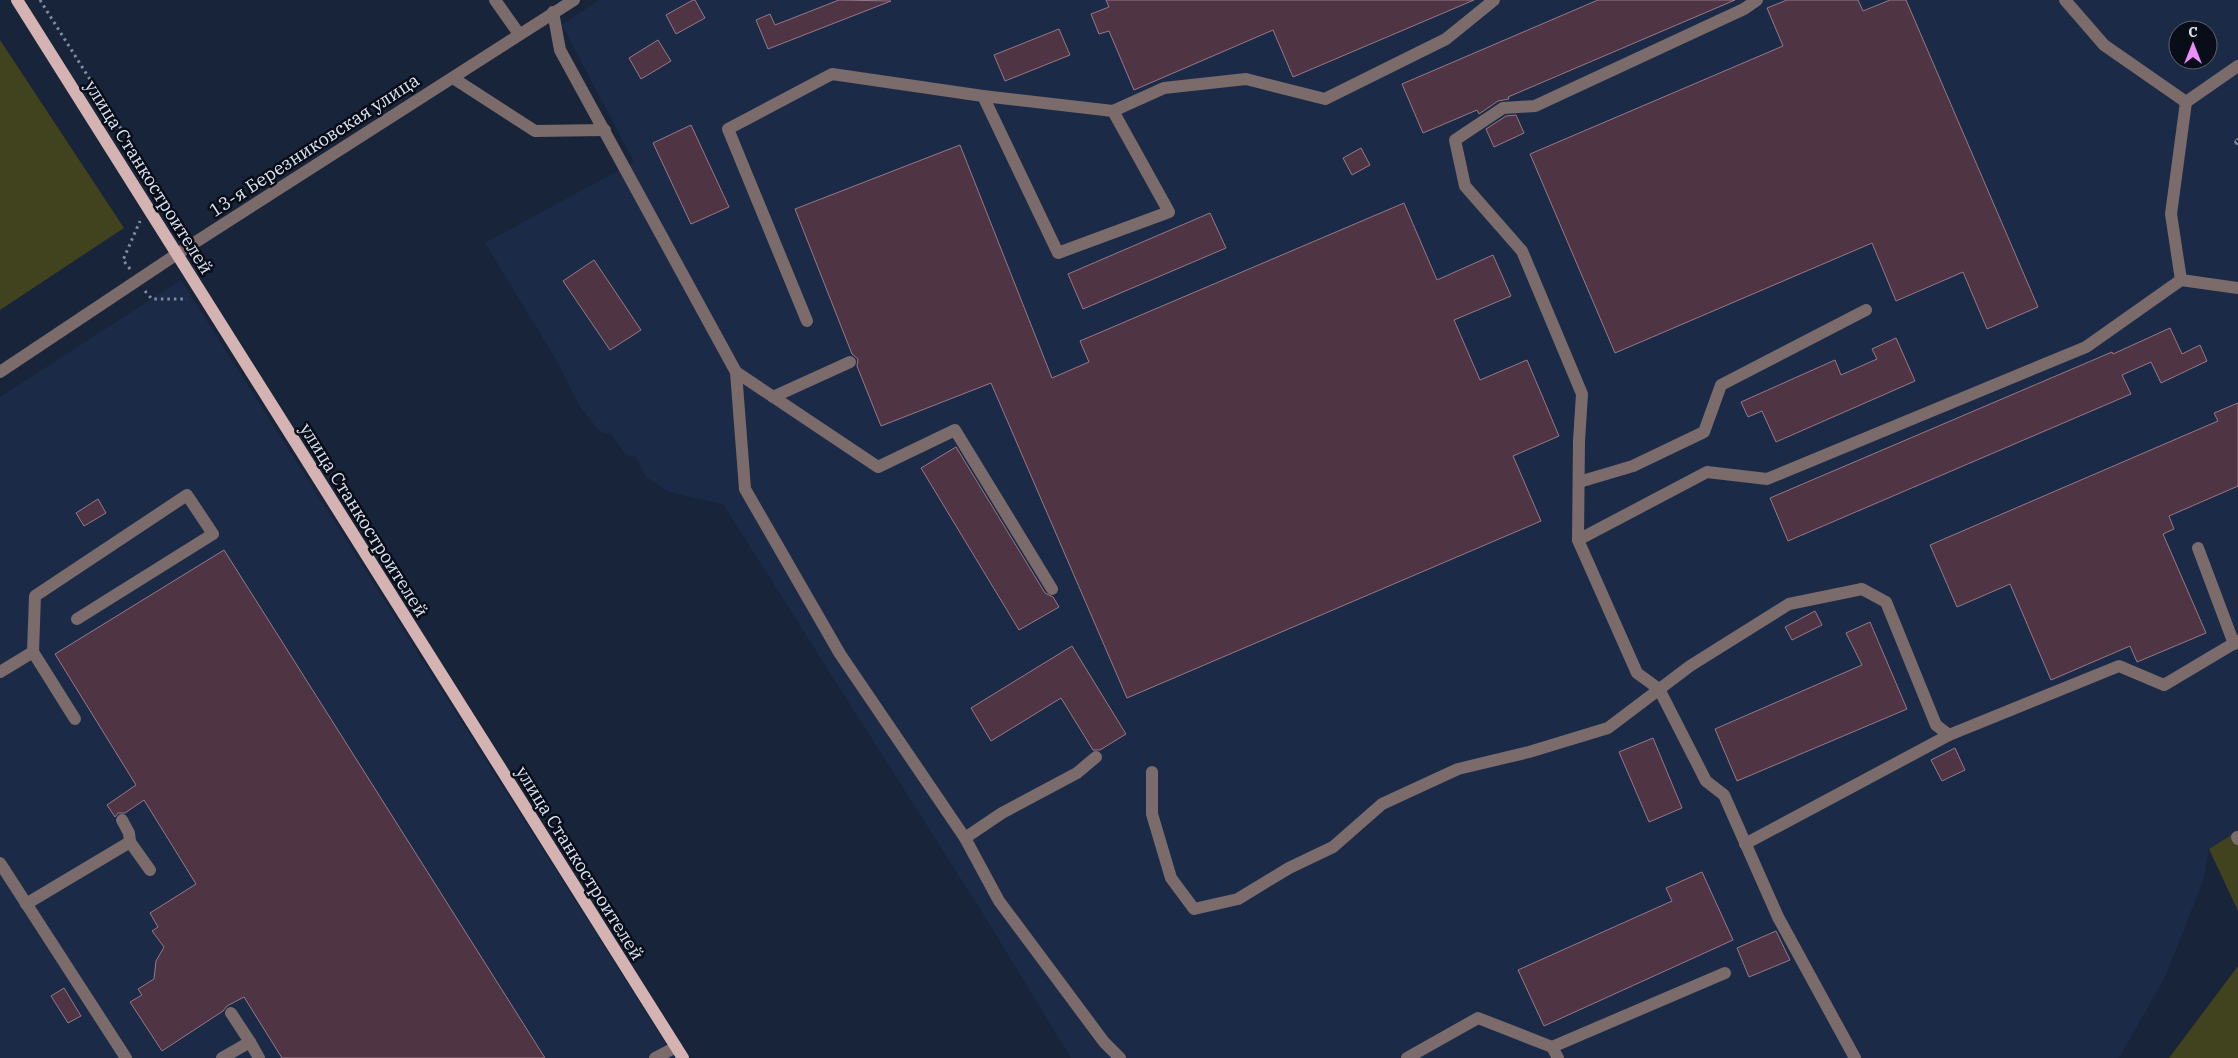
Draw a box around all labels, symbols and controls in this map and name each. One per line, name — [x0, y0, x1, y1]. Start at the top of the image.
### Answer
north arrow — [2168, 20, 2218, 70]
text: С — [2188, 23, 2198, 41]
street label: 13-я Березниковская улица — [205, 68, 424, 222]
street label: улица Станкостроителей — [80, 76, 218, 278]
street label: улица Станкостроителей — [295, 419, 433, 621]
street label: улица Станкостроителей — [511, 762, 649, 964]

